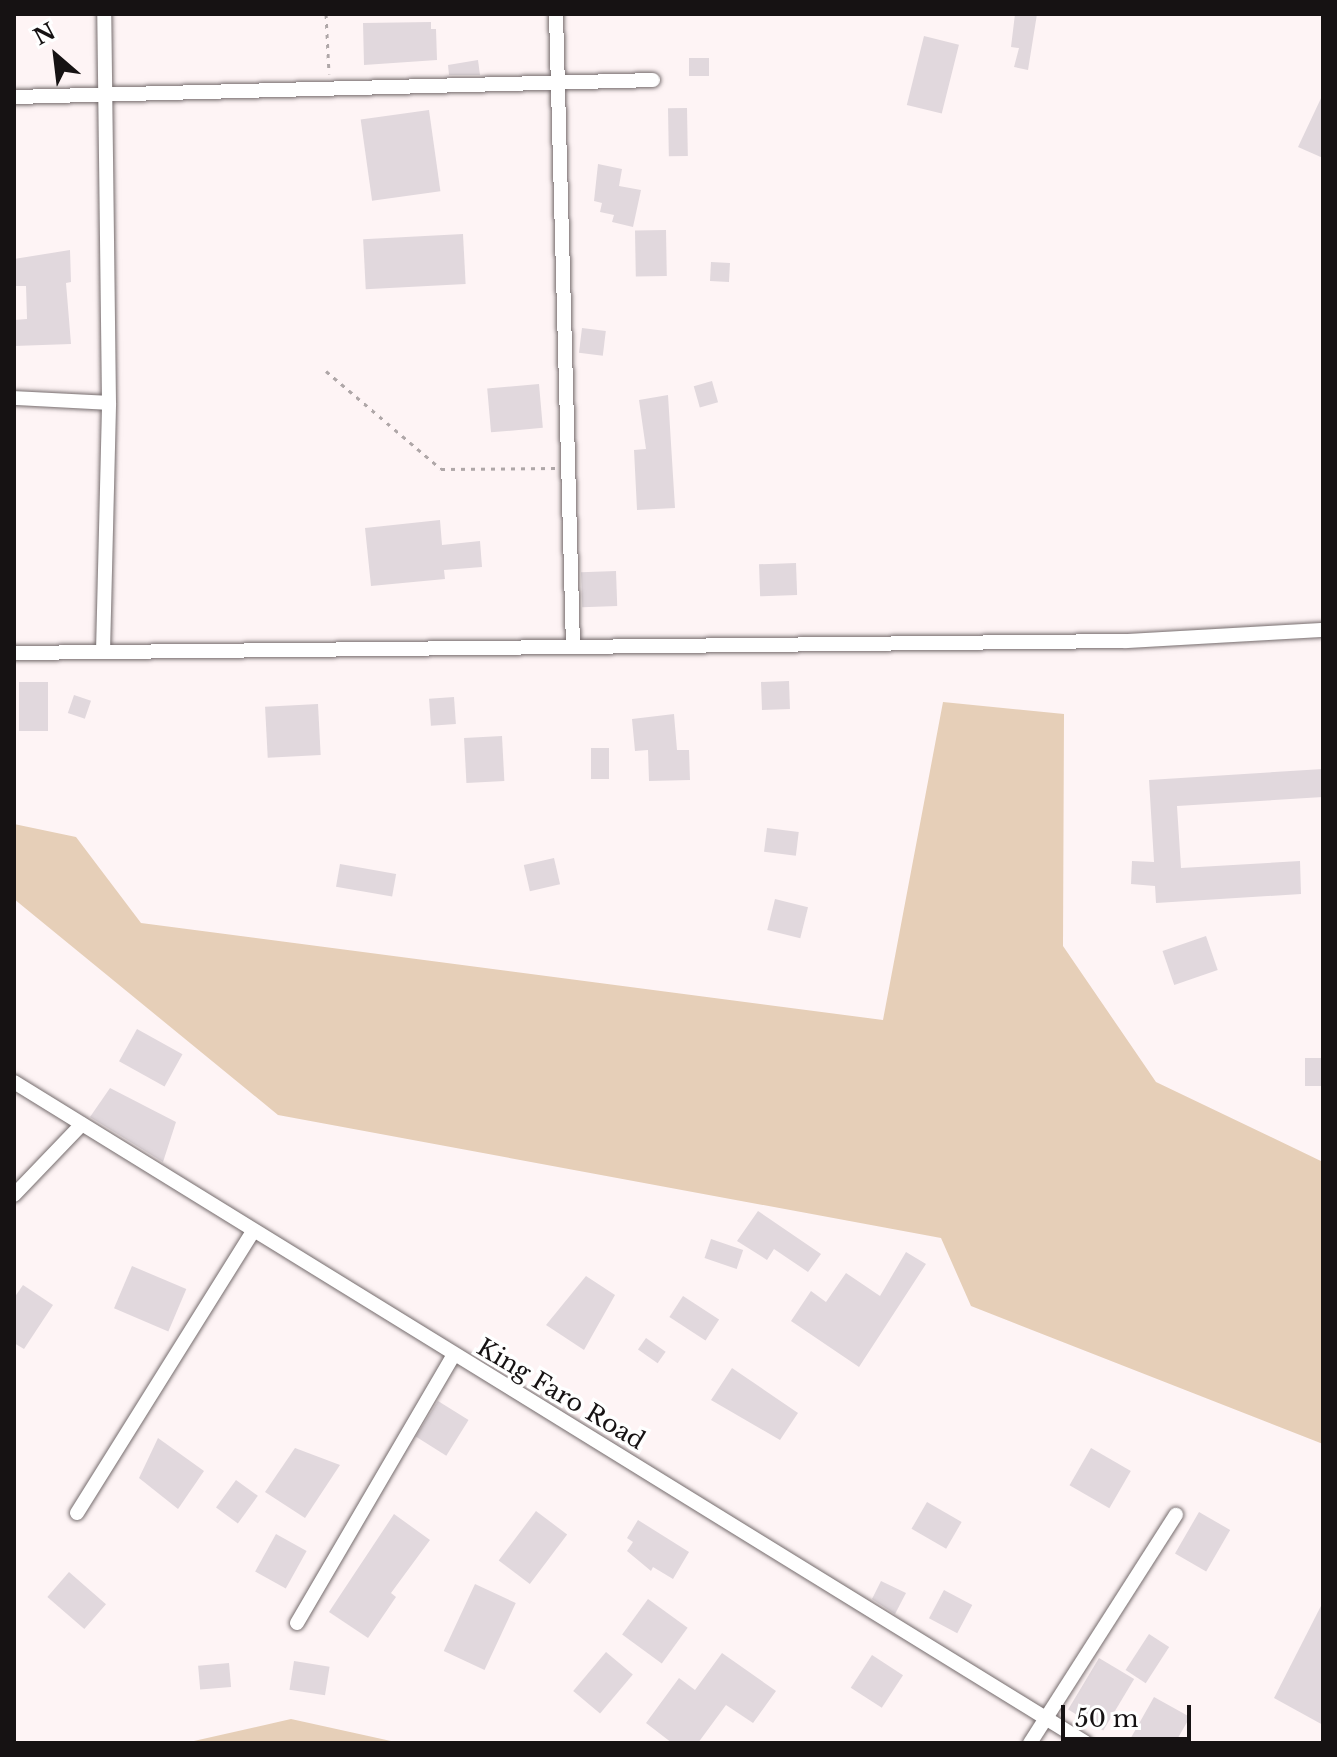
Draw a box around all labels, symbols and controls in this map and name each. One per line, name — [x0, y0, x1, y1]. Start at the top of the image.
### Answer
north arrow — [16, 16, 96, 96]
text: N — [29, 18, 60, 51]
street label: King Faro Road — [472, 1333, 650, 1455]
scale bar — [1065, 1689, 1195, 1739]
text: 50 m — [1075, 1704, 1138, 1733]

